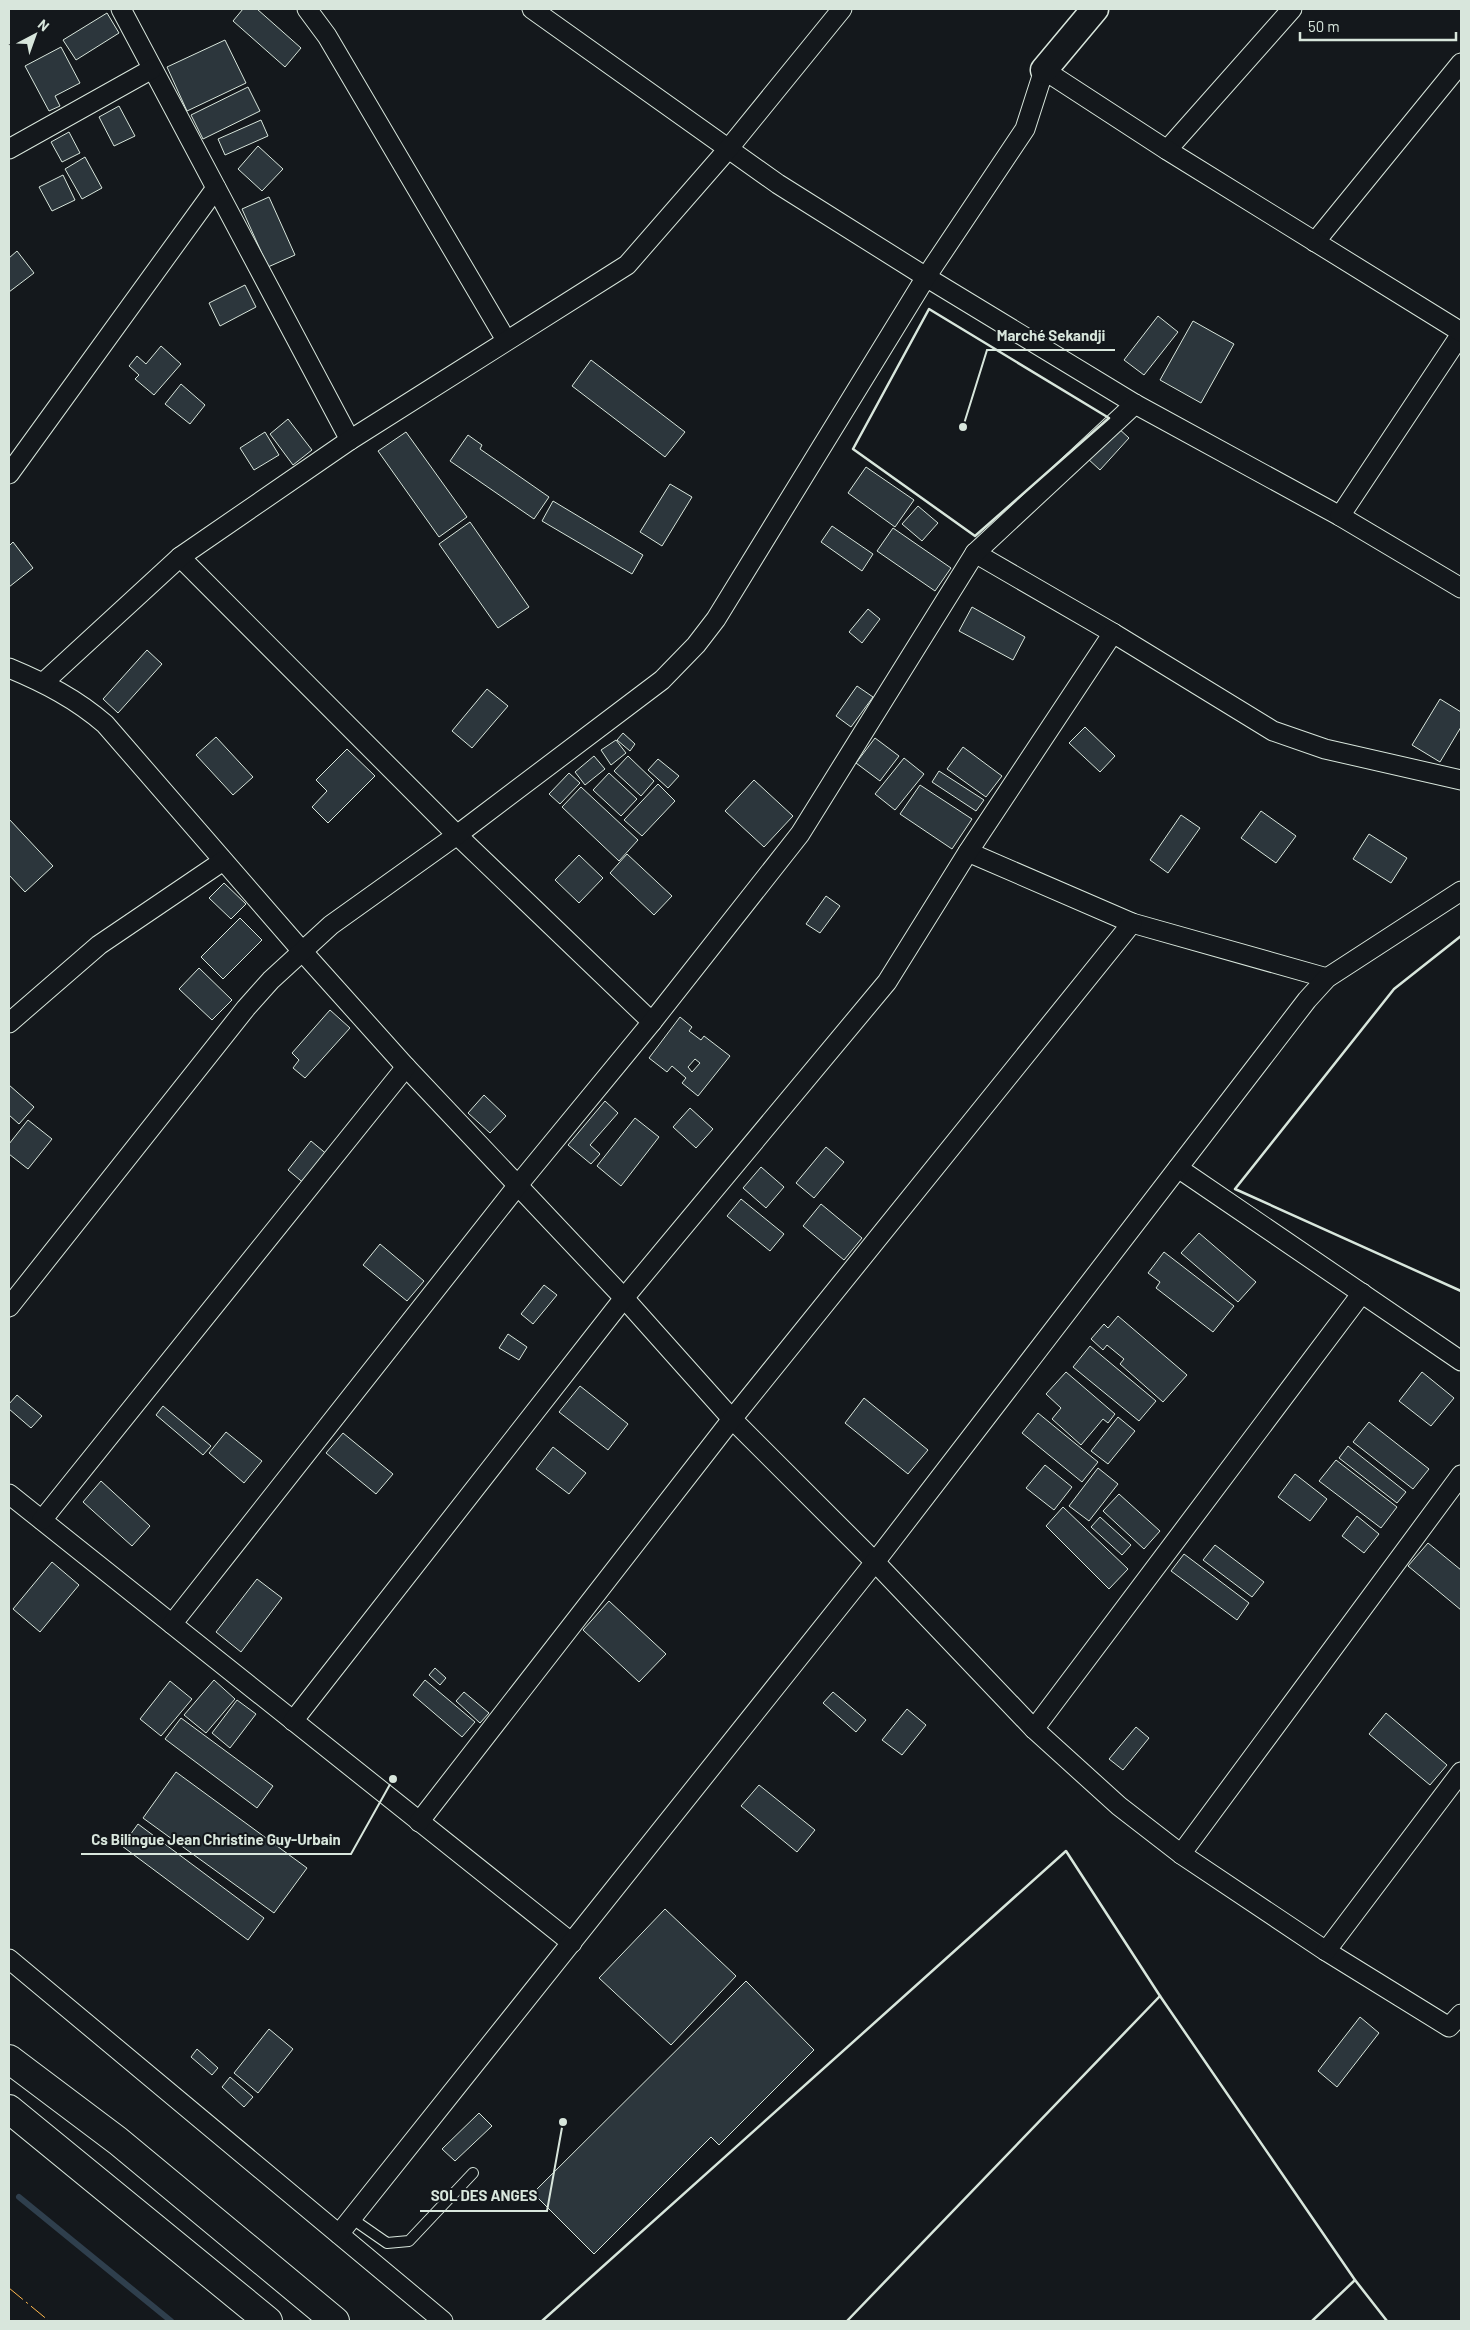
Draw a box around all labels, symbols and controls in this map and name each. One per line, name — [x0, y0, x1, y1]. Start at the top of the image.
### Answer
north arrow — [10, 10, 60, 60]
scale bar — [1300, 10, 1456, 42]
text: N — [35, 15, 53, 34]
text: 50 m — [1308, 17, 1340, 35]
callout: Marché Sekandji — [987, 320, 1115, 350]
text: Marché Sekandji — [997, 326, 1105, 344]
callout: Cs Bilingue Jean Christine Guy-Urbain — [81, 1824, 351, 1854]
text: Cs Bilingue Jean Christine Guy-Urbain — [91, 1830, 341, 1848]
callout: SOL DES ANGES — [420, 2181, 547, 2211]
text: SOL DES ANGES — [431, 2186, 537, 2204]

